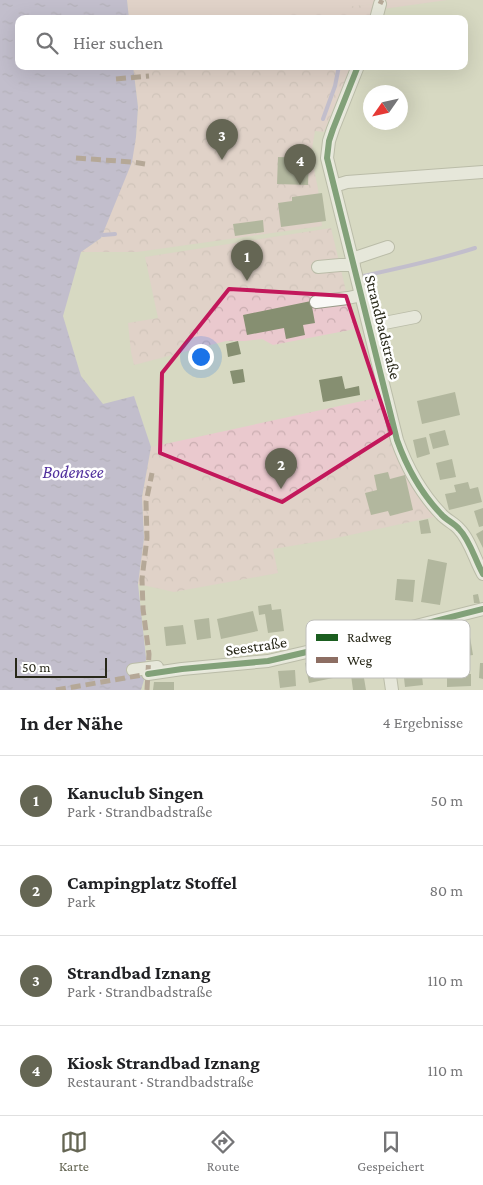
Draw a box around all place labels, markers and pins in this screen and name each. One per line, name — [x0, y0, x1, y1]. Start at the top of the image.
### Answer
pin: 3 — [206, 119, 238, 160]
pin: 4 — [284, 144, 316, 185]
pin: 1 — [231, 240, 263, 281]
pin: 2 — [265, 448, 297, 489]

